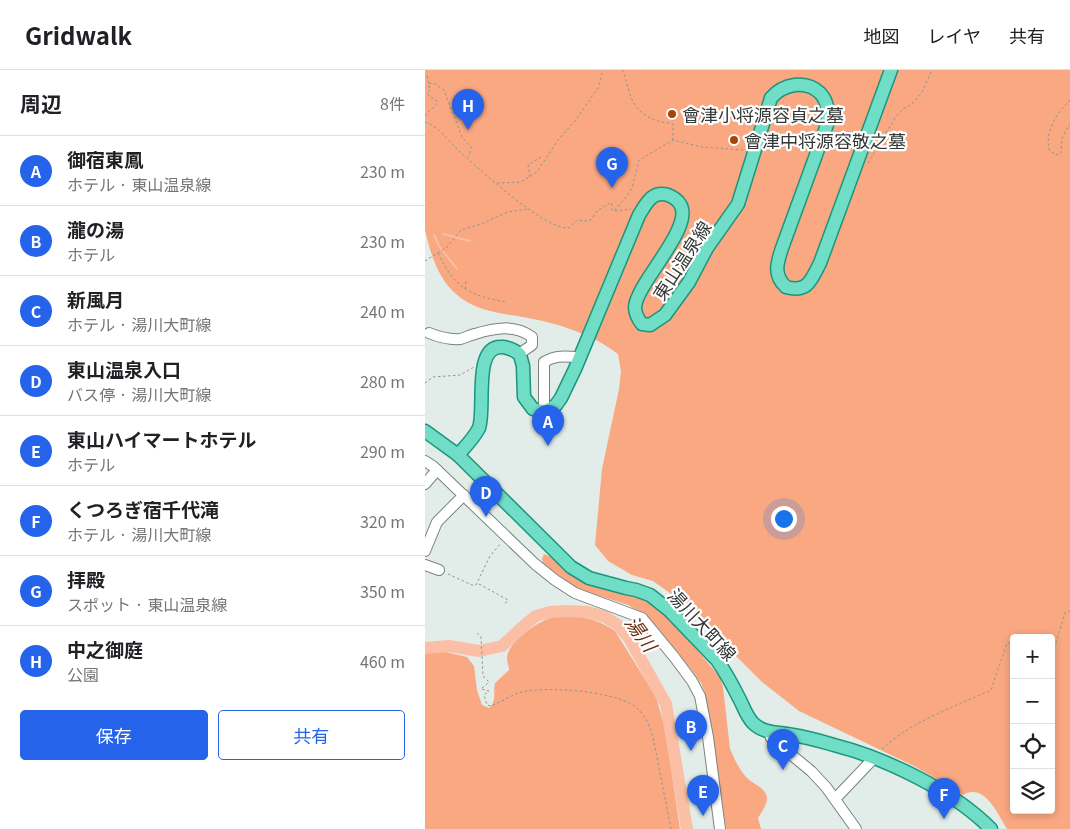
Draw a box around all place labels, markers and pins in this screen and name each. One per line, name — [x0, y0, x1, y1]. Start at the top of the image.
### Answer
pin: H — [452, 89, 484, 130]
place label: 會津小将源容貞之墓 — [682, 101, 844, 127]
marker: 會津小将源容貞之墓 — [666, 108, 678, 120]
place label: 會津中将源容敬之墓 — [744, 127, 906, 153]
marker: 會津中将源容敬之墓 — [728, 134, 740, 146]
pin: G — [596, 147, 628, 188]
pin: A — [532, 405, 564, 446]
pin: D — [470, 476, 502, 517]
pin: B — [675, 710, 707, 751]
pin: C — [767, 729, 799, 770]
pin: E — [687, 775, 719, 816]
pin: F — [928, 778, 960, 819]

